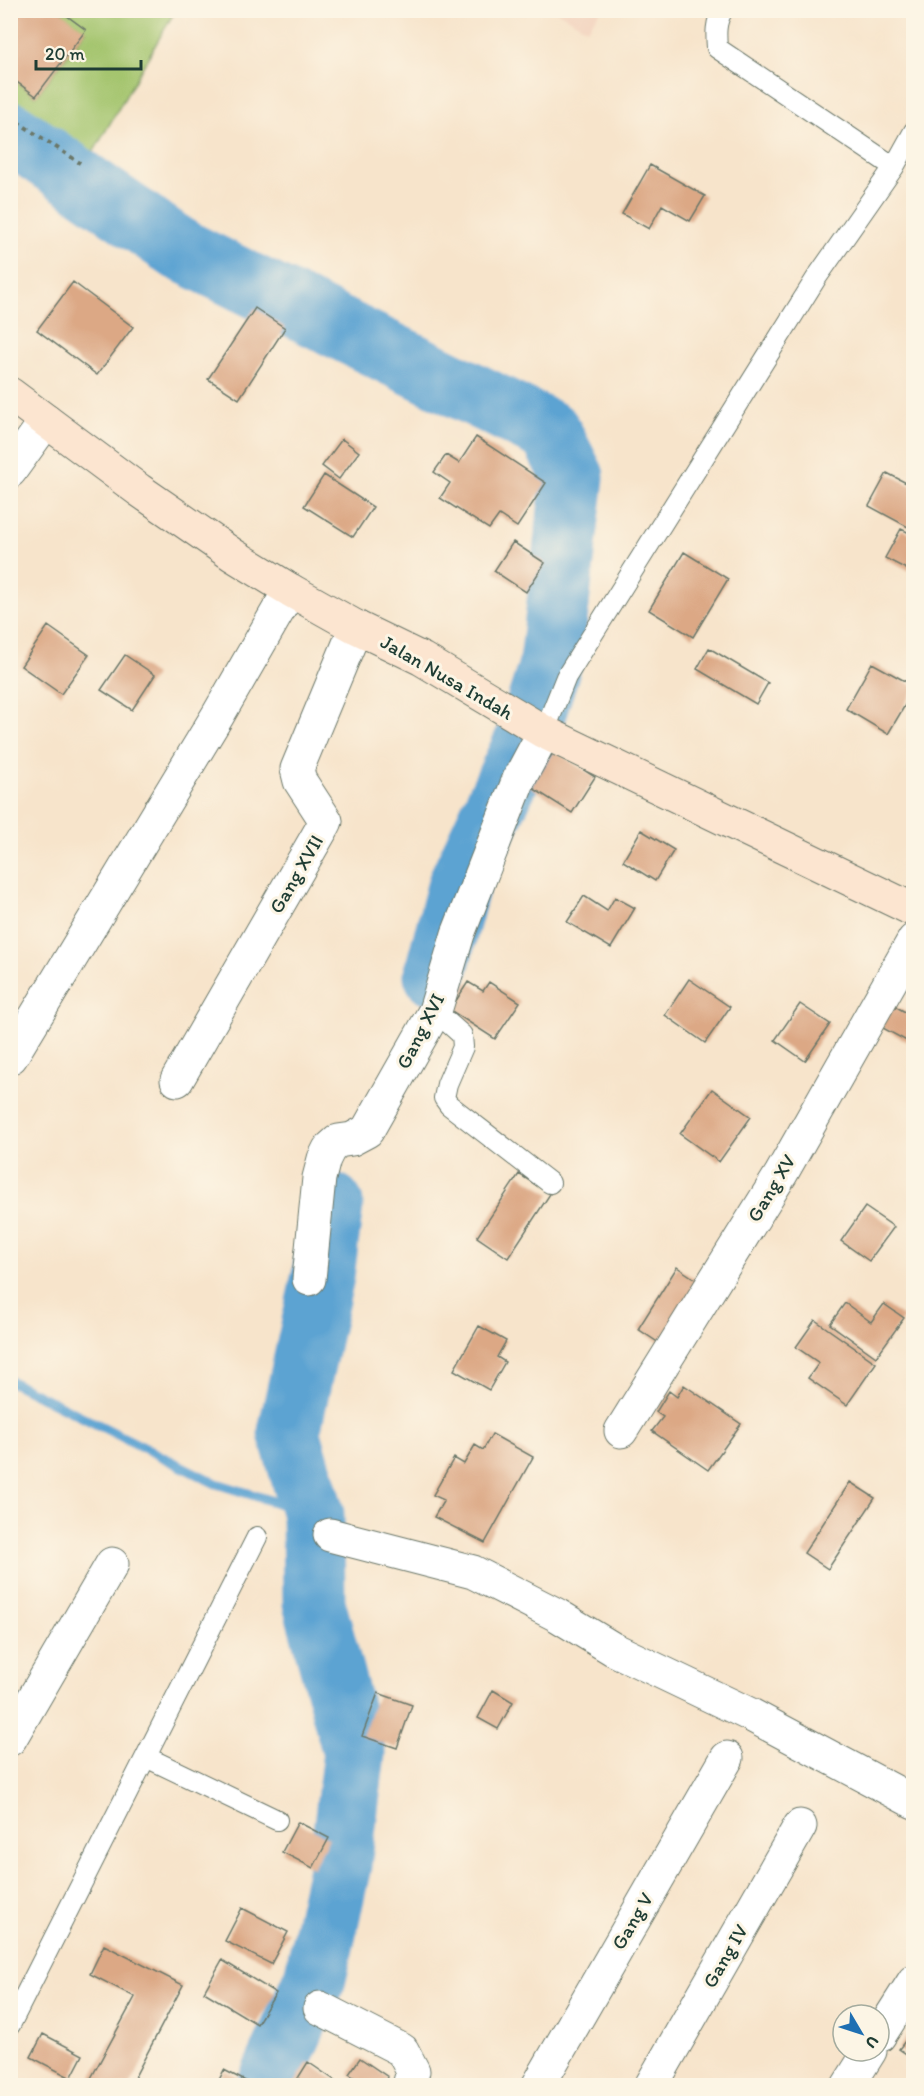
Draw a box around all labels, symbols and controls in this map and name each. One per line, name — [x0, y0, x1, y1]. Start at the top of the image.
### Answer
scale bar — [36, 33, 141, 71]
text: 20 m — [45, 43, 85, 65]
street label: Jalan Nusa Indah — [377, 629, 518, 725]
street label: Gang XVII — [264, 830, 328, 918]
street label: Gang XVI — [391, 989, 449, 1073]
street label: Gang XV — [742, 1150, 800, 1226]
street label: Gang V — [606, 1888, 658, 1954]
street label: Gang IV — [697, 1920, 753, 1992]
north arrow — [831, 2003, 891, 2063]
text: U — [862, 2032, 883, 2052]

